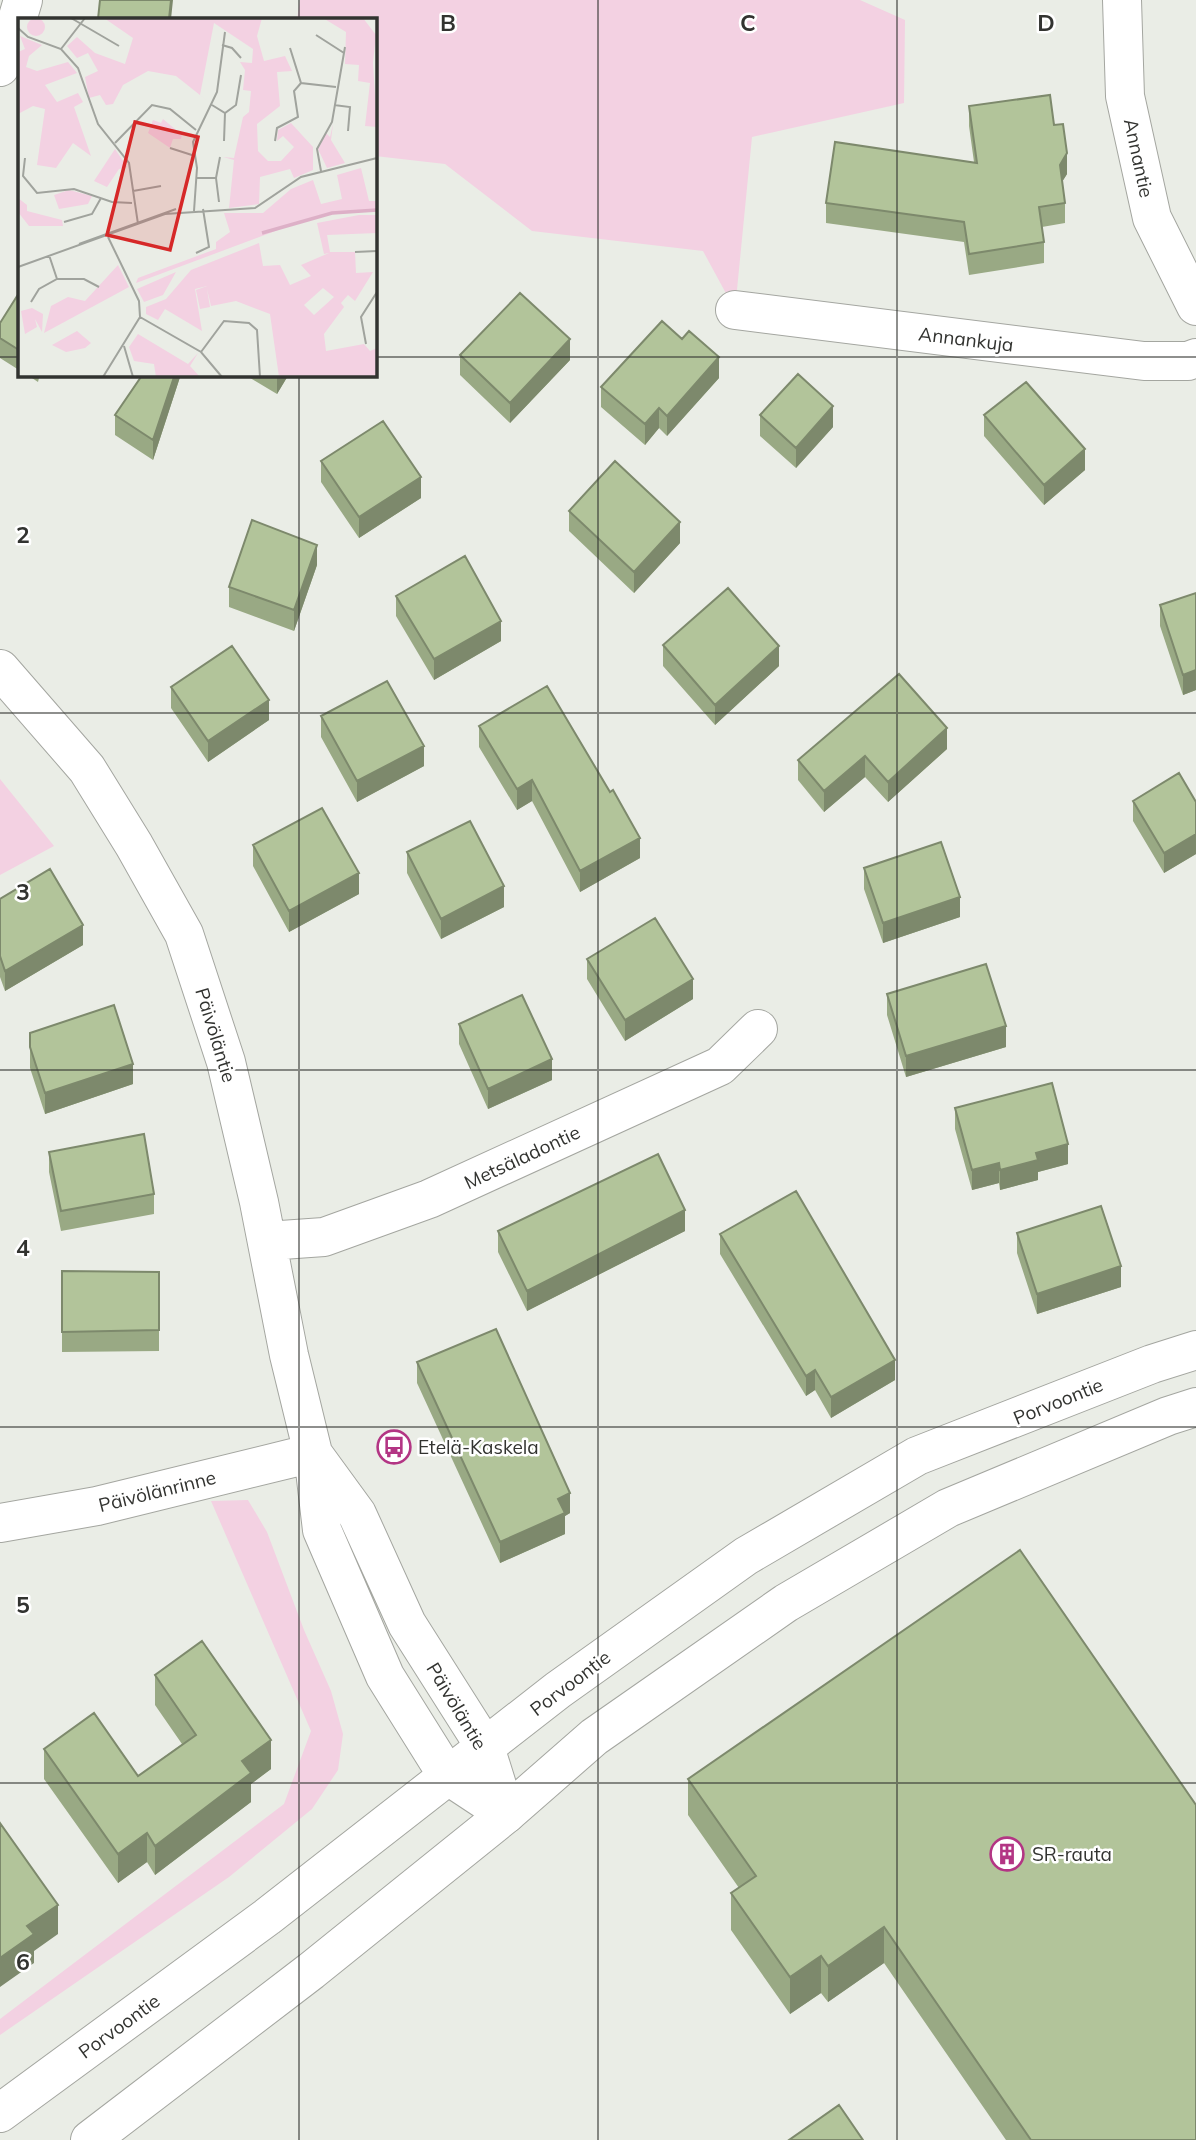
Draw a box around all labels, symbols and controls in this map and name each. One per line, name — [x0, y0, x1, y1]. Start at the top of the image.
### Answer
text: B — [440, 8, 456, 37]
text: C — [740, 8, 756, 37]
text: D — [1037, 8, 1055, 37]
inset map — [18, 18, 376, 376]
street label: Annantie — [1119, 116, 1159, 200]
street label: Annankuja — [917, 321, 1015, 357]
text: 2 — [16, 520, 30, 549]
text: 3 — [16, 877, 30, 906]
street label: Päivöläntie — [190, 985, 242, 1085]
street label: Metsäladontie — [460, 1120, 584, 1194]
text: 4 — [16, 1233, 30, 1262]
street label: Porvoontie — [1010, 1372, 1106, 1430]
bus stop icon: Etelä-Kaskela — [375, 1428, 413, 1466]
place label: Etelä-Kaskela — [418, 1435, 539, 1459]
street label: Päivölänrinne — [96, 1465, 218, 1517]
text: 5 — [16, 1590, 30, 1619]
street label: Porvoontie — [525, 1645, 615, 1721]
street label: Päivöläntie — [422, 1658, 492, 1754]
building icon: SR-rauta — [988, 1835, 1026, 1873]
place label: SR-rauta — [1032, 1842, 1112, 1866]
text: 6 — [16, 1947, 30, 1976]
street label: Porvoontie — [74, 1989, 164, 2063]

